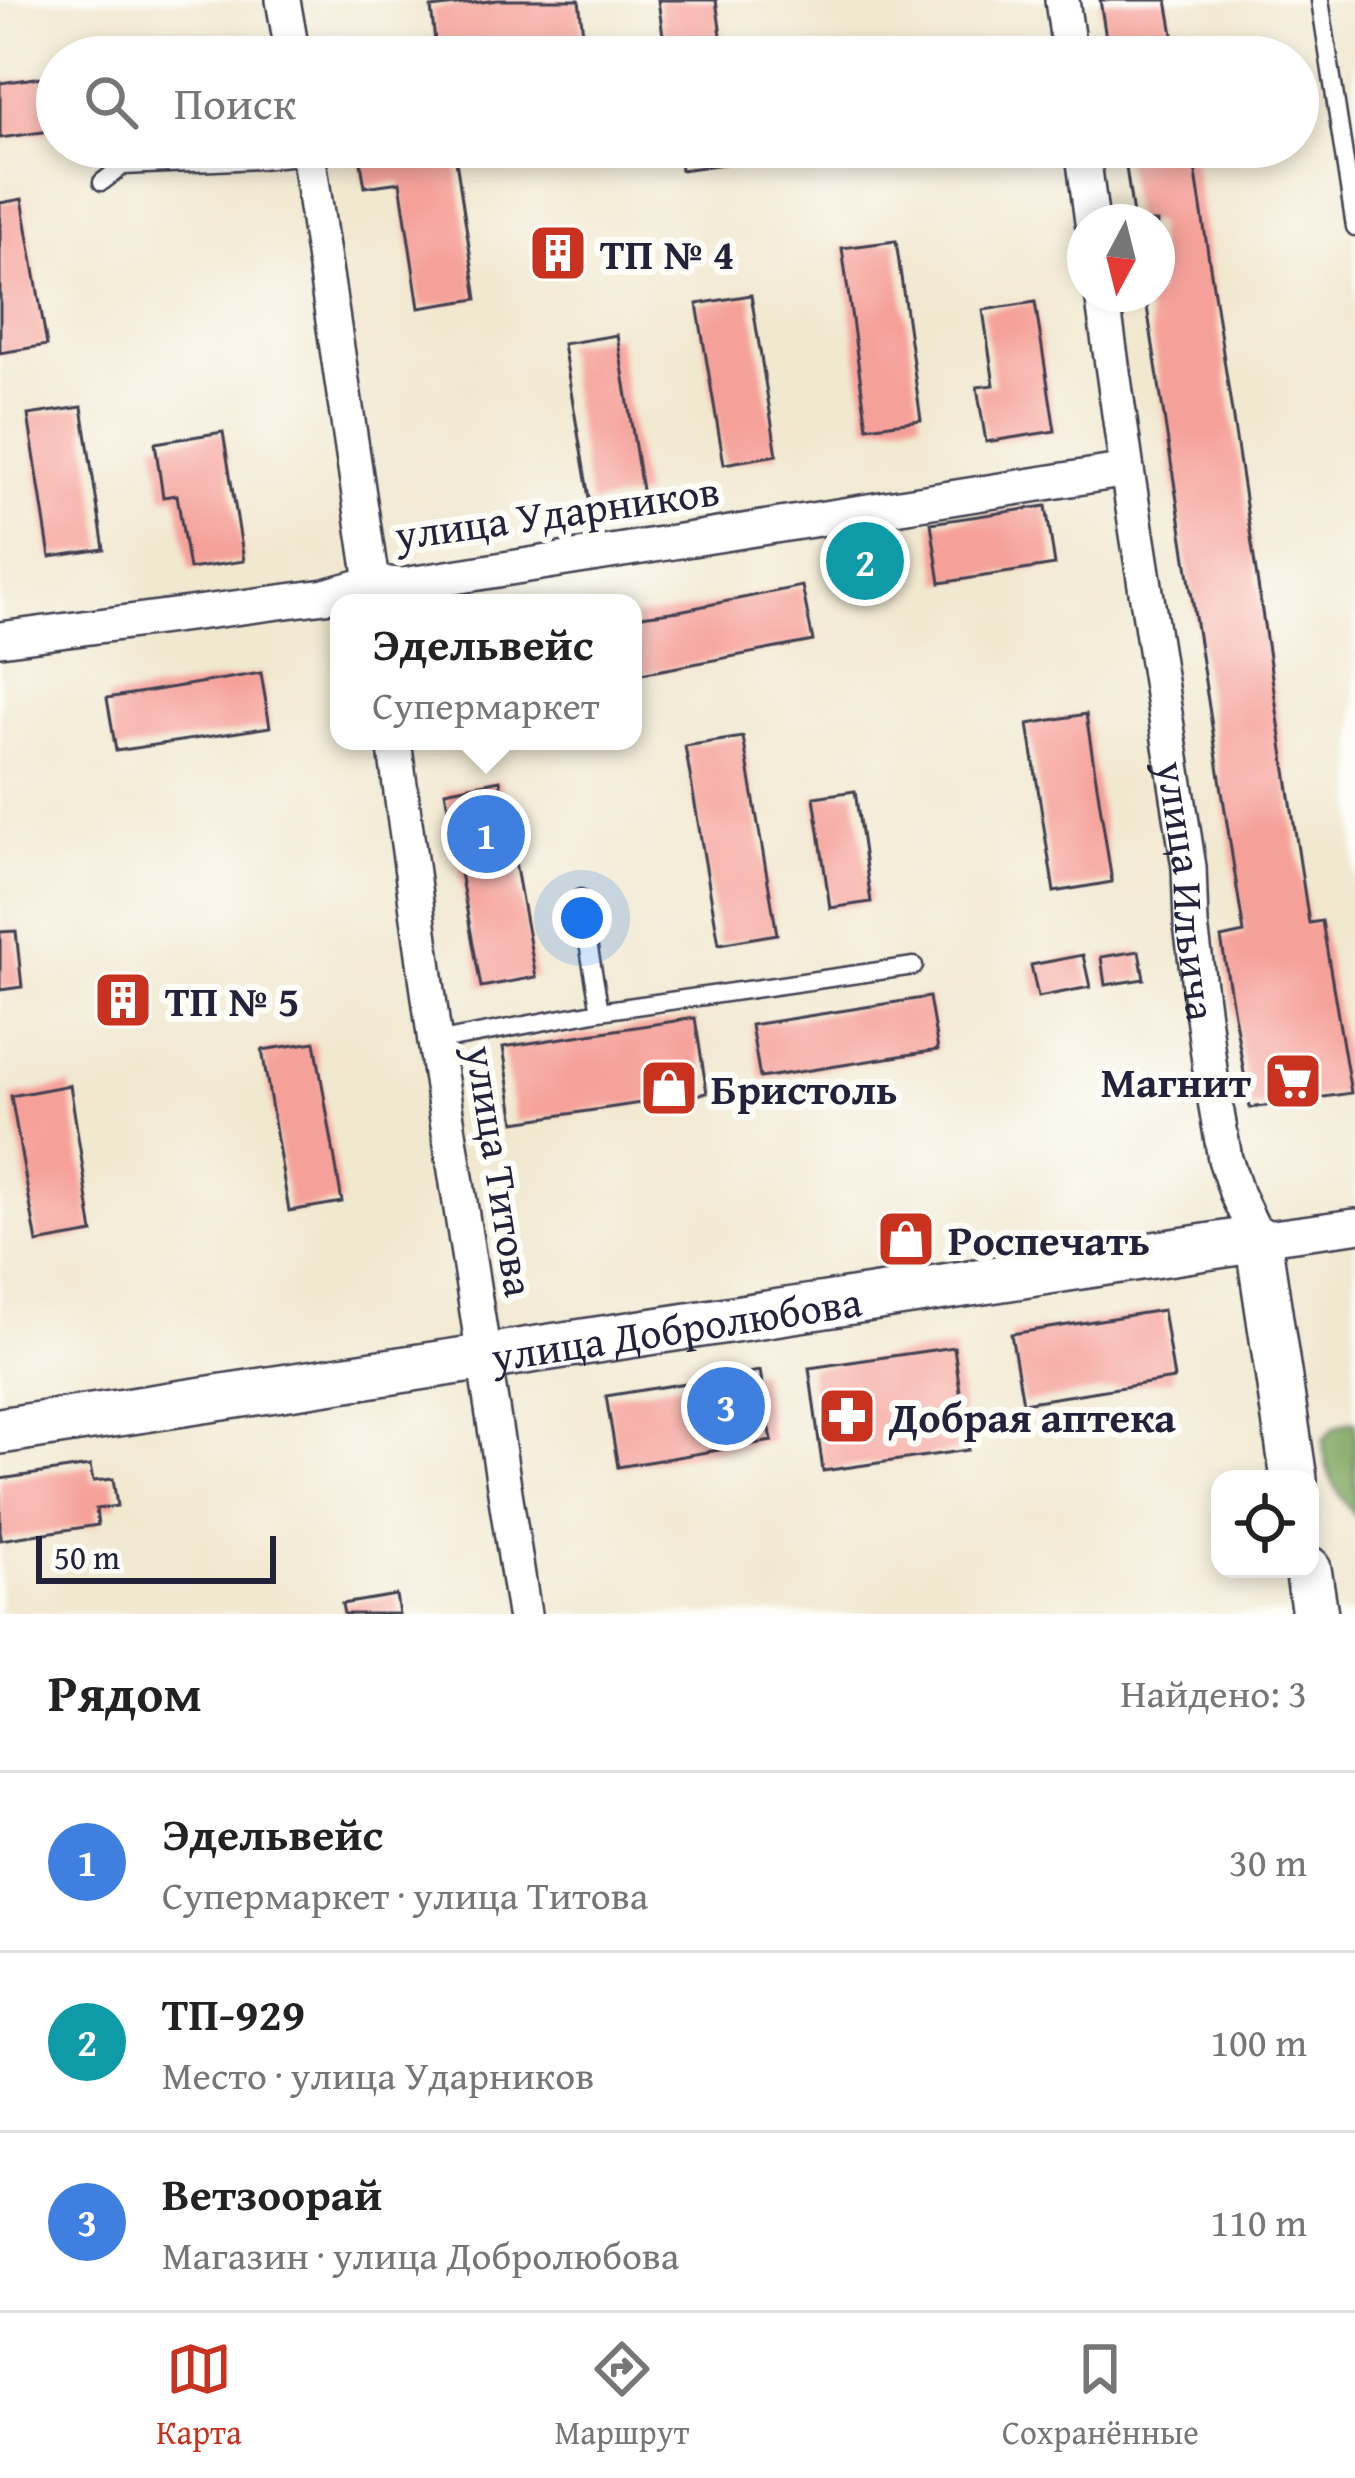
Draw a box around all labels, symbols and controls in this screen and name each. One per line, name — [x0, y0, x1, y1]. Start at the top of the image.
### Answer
search box — [36, 36, 1319, 168]
icon: search — [78, 69, 144, 135]
text: Поиск — [174, 70, 296, 135]
north arrow — [1067, 204, 1175, 312]
building icon: ТП № 4 — [527, 222, 589, 284]
place label: ТП № 4 — [600, 223, 735, 284]
street label: улица Ударников — [390, 459, 723, 565]
pin: 2 — [826, 516, 904, 606]
popup — [330, 594, 642, 750]
text: Эдельвейс — [372, 611, 594, 676]
text: Супермаркет — [372, 676, 600, 733]
street label: улица Ильича — [1142, 755, 1234, 1024]
pin: 1 — [447, 789, 525, 879]
your location — [552, 888, 612, 948]
building icon: ТП № 5 — [92, 969, 154, 1031]
place label: ТП № 5 — [165, 970, 300, 1031]
street label: улица Титова — [451, 1040, 551, 1301]
supermarket icon: Магнит — [1262, 1050, 1324, 1112]
place label: Магнит — [1101, 1051, 1252, 1112]
shop icon: Бристоль — [638, 1057, 700, 1119]
place label: Бристоль — [711, 1058, 898, 1119]
shop icon: Роспечать — [875, 1208, 937, 1270]
place label: Роспечать — [948, 1209, 1150, 1270]
street label: улица Добролюбова — [486, 1269, 865, 1386]
pin: 3 — [687, 1361, 765, 1451]
pharmacy icon: Добрая аптека — [816, 1385, 878, 1447]
place label: Добрая аптека — [888, 1386, 1176, 1447]
map controls — [1211, 1470, 1319, 1578]
button: locate — [1211, 1470, 1319, 1578]
scale bar — [36, 1530, 276, 1583]
text: 50 m — [54, 1533, 120, 1581]
text: Рядом — [48, 1655, 202, 1730]
text: Найдено: 3 — [1120, 1664, 1307, 1721]
text: Эдельвейс — [162, 1801, 383, 1866]
text: 1 — [77, 1833, 97, 1890]
text: 30 m — [1229, 1833, 1307, 1890]
text: Супермаркет · улица Титова — [162, 1866, 648, 1923]
text: ТП-929 — [162, 1981, 305, 2046]
text: 2 — [77, 2013, 97, 2070]
text: 100 m — [1210, 2013, 1307, 2070]
text: Место · улица Ударников — [162, 2046, 594, 2103]
text: Ветзоорай — [162, 2161, 382, 2226]
text: 3 — [77, 2193, 97, 2250]
text: 110 m — [1210, 2193, 1307, 2250]
text: Магазин · улица Добролюбова — [162, 2226, 679, 2283]
tab: Карта — [156, 2336, 242, 2456]
tab: Маршрут — [554, 2336, 689, 2456]
tab: Сохранённые — [1002, 2336, 1199, 2456]

